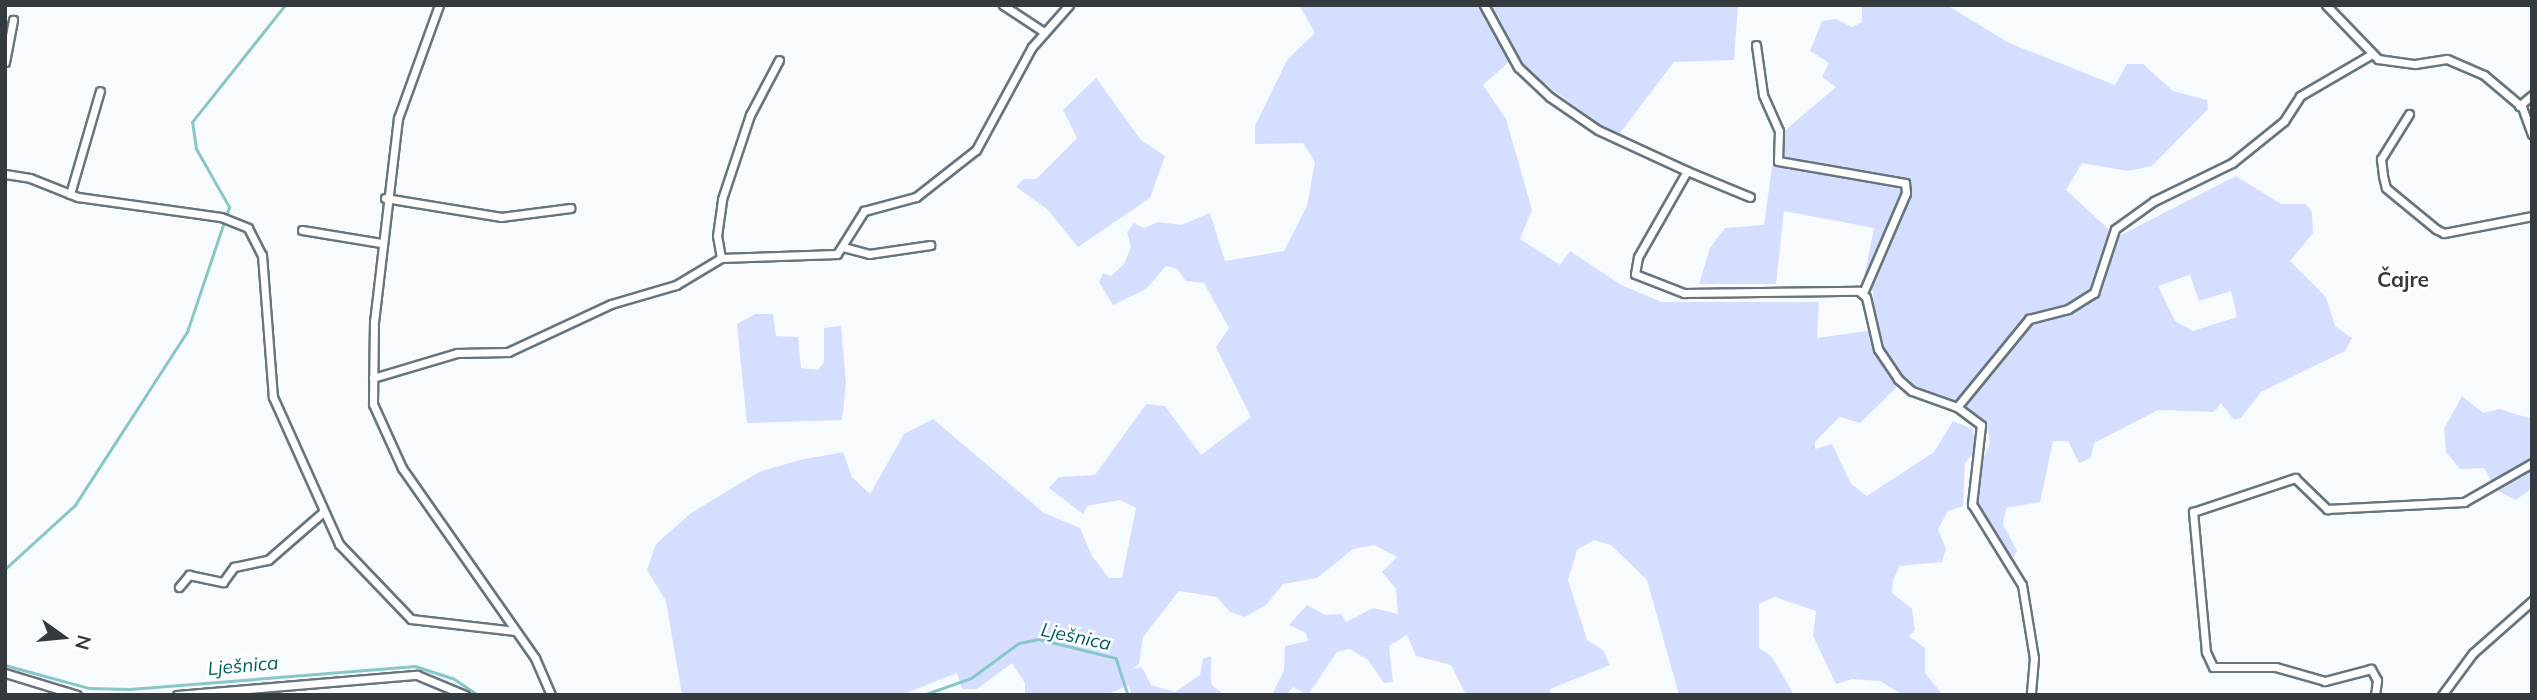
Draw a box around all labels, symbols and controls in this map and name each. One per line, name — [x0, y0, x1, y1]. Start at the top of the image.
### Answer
district label: Čajre — [2377, 266, 2429, 292]
north arrow — [28, 602, 98, 672]
water label: Lješnica — [1039, 618, 1113, 656]
text: N — [70, 632, 97, 652]
water label: Lješnica — [207, 652, 279, 680]

